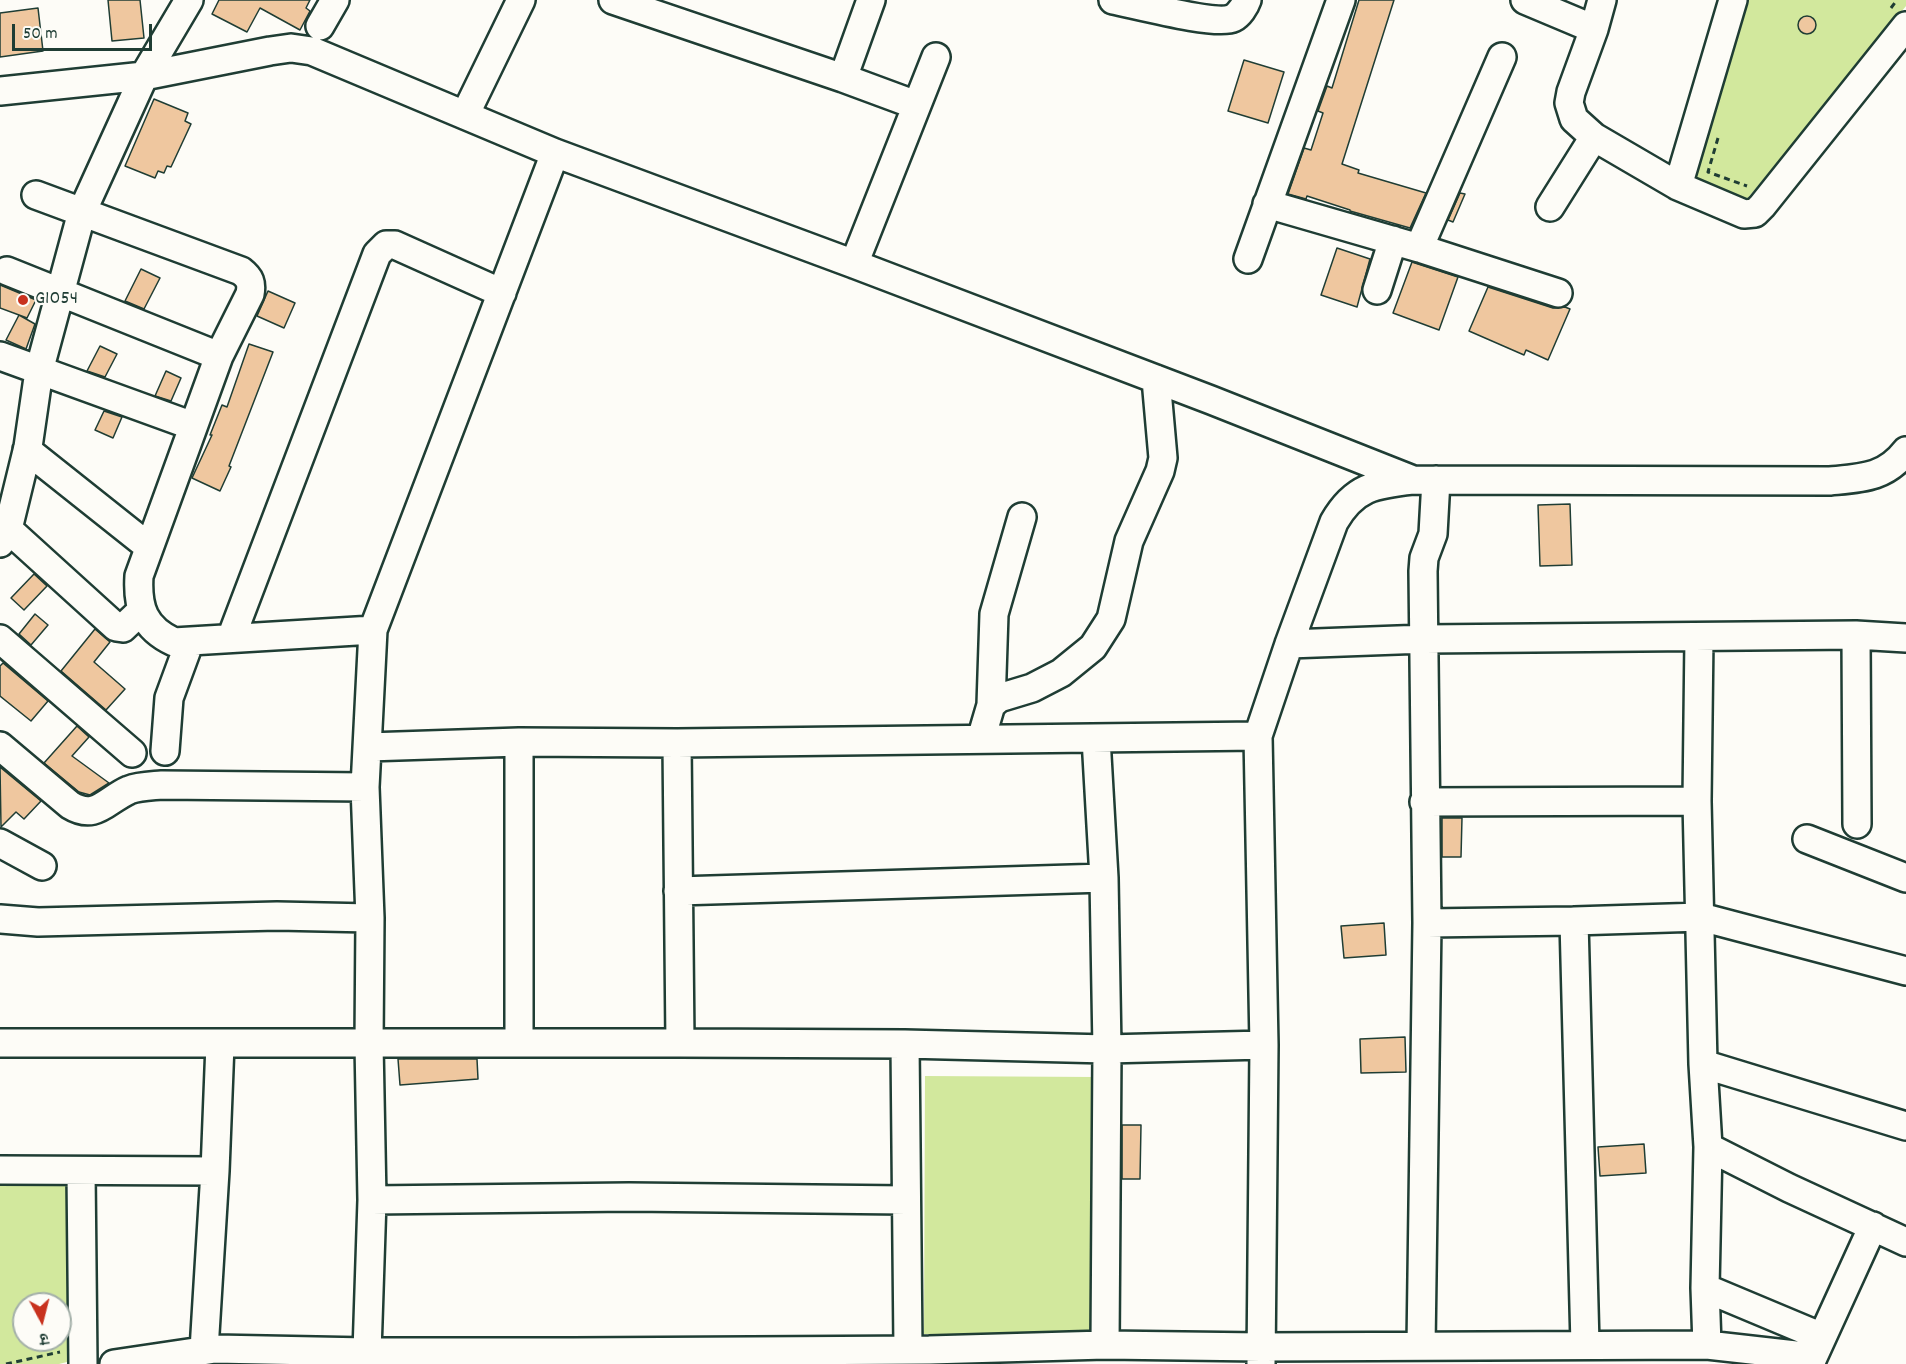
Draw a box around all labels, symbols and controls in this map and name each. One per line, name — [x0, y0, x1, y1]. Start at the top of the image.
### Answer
scale bar — [15, 12, 154, 50]
text: 50 m — [23, 22, 58, 47]
place label: G1054 — [35, 288, 78, 312]
marker: G1054 — [16, 293, 30, 307]
north arrow — [12, 1292, 72, 1352]
text: उ — [38, 1326, 50, 1350]

